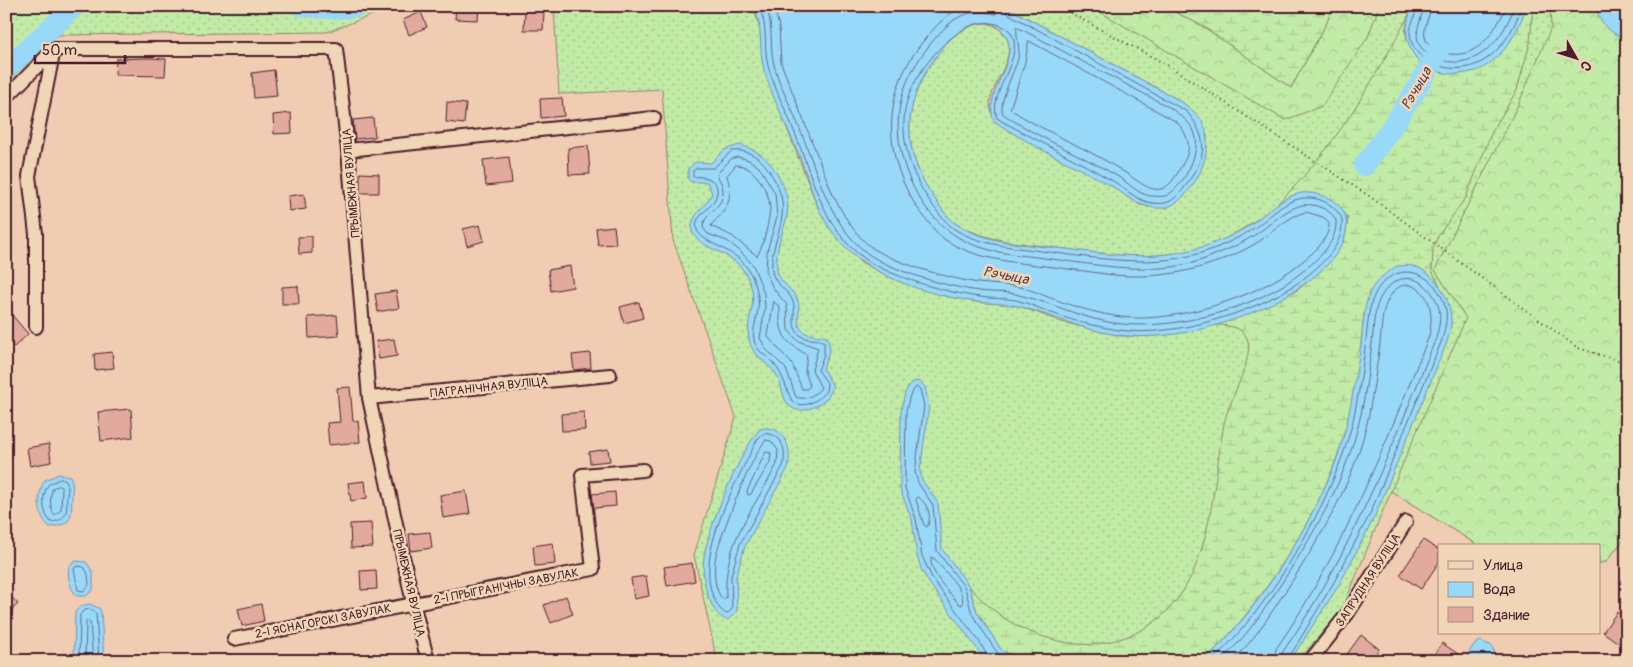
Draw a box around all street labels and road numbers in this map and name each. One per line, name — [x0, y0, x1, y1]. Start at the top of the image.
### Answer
street label: ПРЫМЕЖНАЯ ВУЛІЦА — [339, 127, 364, 238]
street label: ПАГРАНІЧНАЯ ВУЛІЦА — [429, 374, 549, 401]
street label: ПРЫМЕЖНАЯ ВУЛІЦА — [389, 528, 428, 638]
street label: ЗАПРУДНАЯ ВУЛІЦА — [1333, 531, 1404, 630]
street label: 2-І ПРЫГРАНІЧНЫ ЗАВУЛАК — [433, 565, 580, 608]
street label: 2-І ЯСНАГОРСКІ ЗАВУЛАК — [254, 601, 392, 642]

